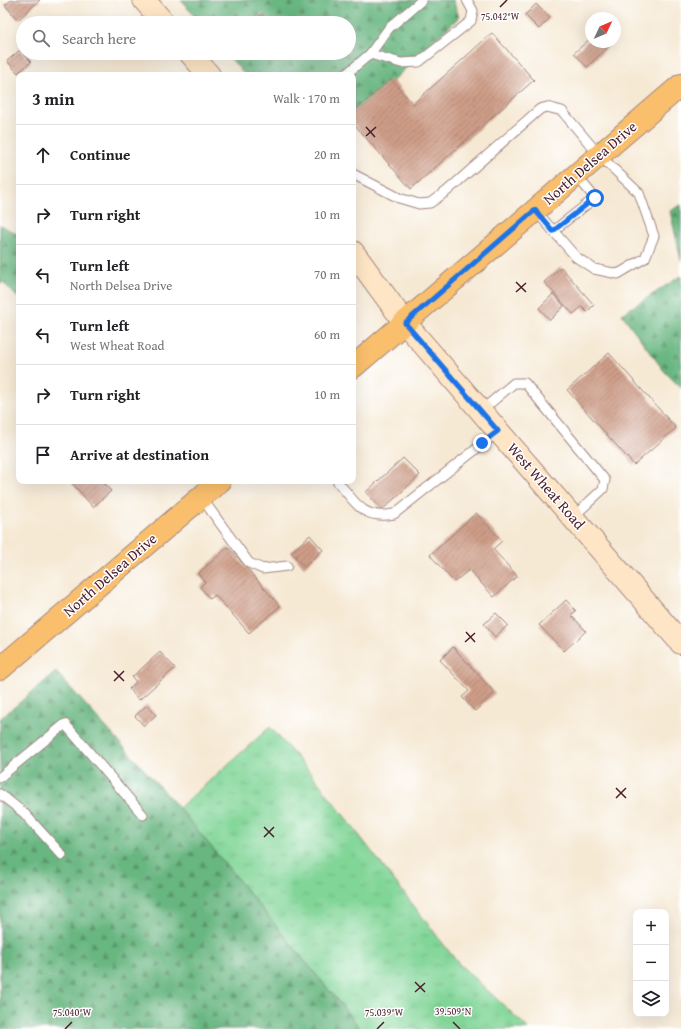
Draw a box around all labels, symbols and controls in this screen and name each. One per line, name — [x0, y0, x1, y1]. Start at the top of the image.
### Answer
text: 75.042°W — [481, 9, 520, 24]
north arrow — [585, 12, 621, 48]
search box — [16, 16, 356, 60]
icon: search — [30, 27, 52, 49]
text: Search here — [62, 28, 136, 49]
text: 3 min — [32, 86, 74, 111]
text: Walk · 170 m — [273, 89, 340, 108]
street label: North Delsea Drive — [538, 116, 641, 209]
icon: ahead — [32, 144, 54, 166]
text: Continue — [70, 144, 131, 165]
text: 20 m — [314, 145, 340, 164]
route start — [586, 189, 604, 207]
icon: right — [32, 204, 54, 226]
text: Turn right — [70, 204, 141, 225]
text: 10 m — [314, 205, 340, 224]
text: Turn left — [70, 255, 129, 276]
icon: left — [32, 264, 54, 286]
text: 70 m — [314, 265, 340, 284]
text: North Delsea Drive — [70, 276, 172, 295]
text: Turn left — [70, 315, 129, 336]
icon: left — [32, 324, 54, 346]
text: 60 m — [314, 325, 340, 344]
text: West Wheat Road — [70, 336, 165, 355]
icon: right — [32, 384, 54, 406]
text: Turn right — [70, 384, 141, 405]
text: 10 m — [314, 385, 340, 404]
route end — [473, 434, 491, 452]
street label: West Wheat Road — [503, 438, 590, 534]
icon: arrive — [32, 444, 54, 466]
text: Arrive at destination — [70, 444, 209, 465]
street label: North Delsea Drive — [58, 528, 161, 621]
map controls — [633, 909, 669, 1017]
button: + — [633, 909, 669, 945]
button: − — [633, 945, 669, 981]
button: layers — [633, 981, 669, 1017]
text: 39.509°N — [435, 1004, 472, 1019]
text: 75.040°W — [53, 1005, 92, 1020]
text: 75.039°W — [365, 1005, 404, 1020]

